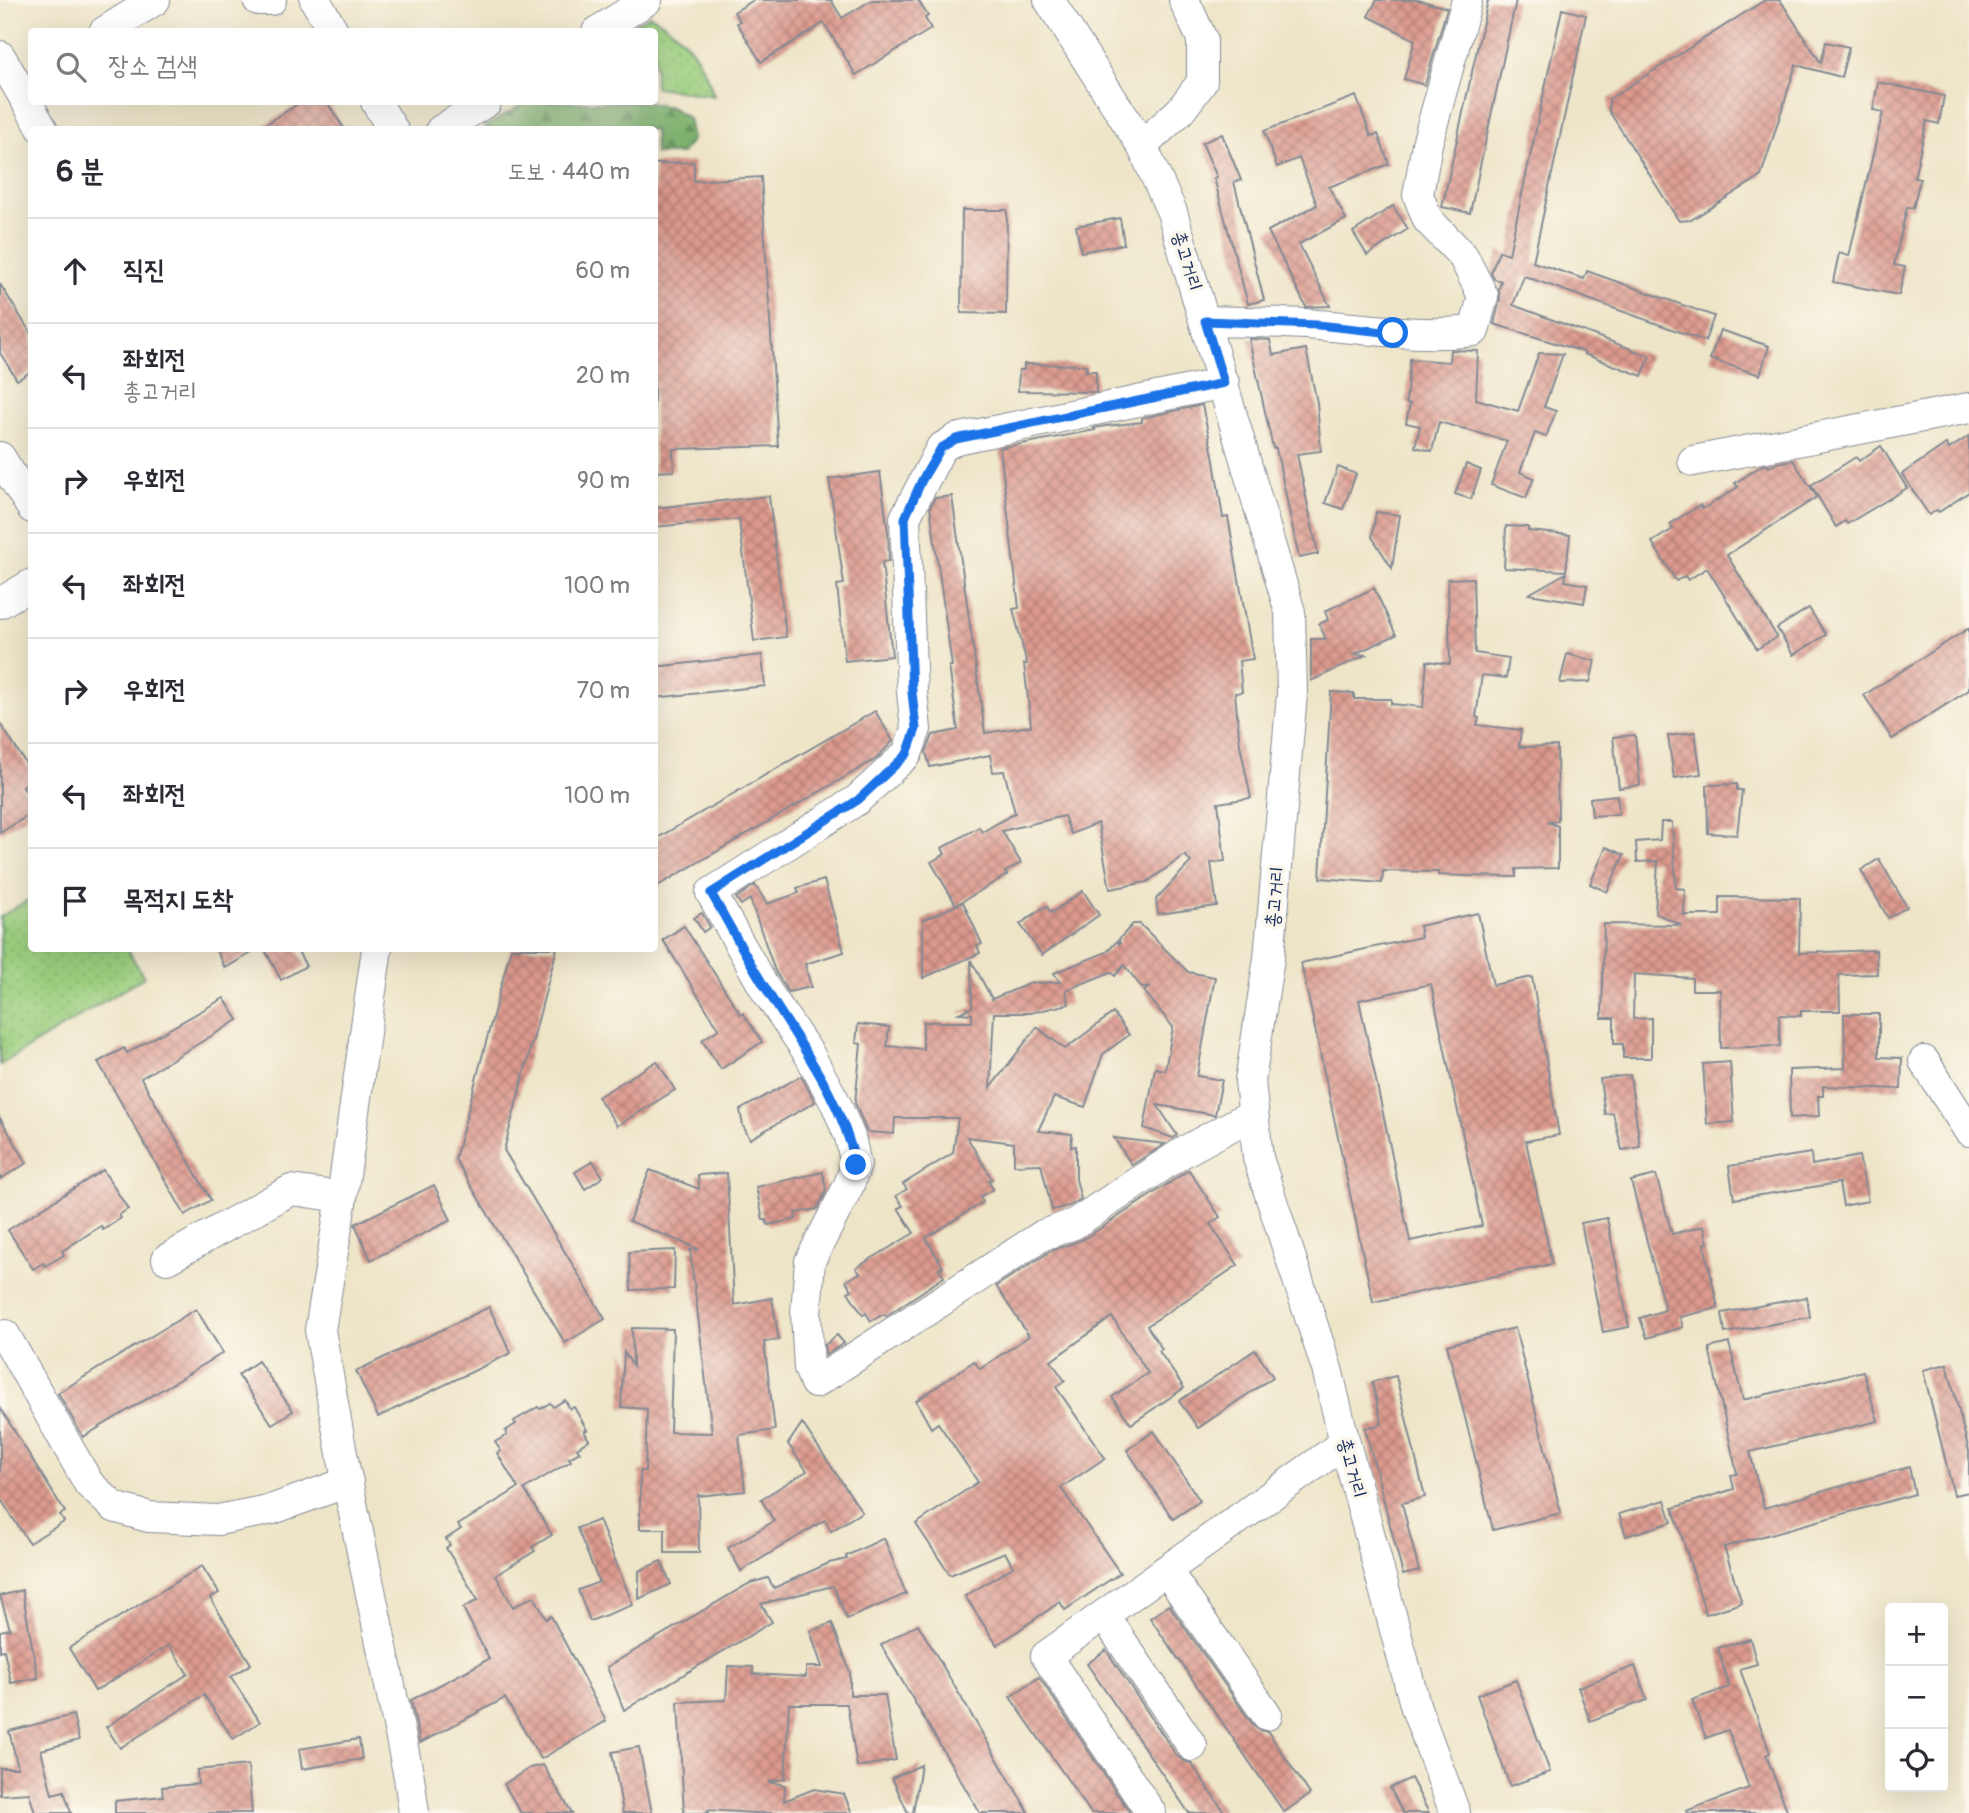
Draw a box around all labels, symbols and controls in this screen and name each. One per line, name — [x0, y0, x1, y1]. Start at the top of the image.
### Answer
search box — [28, 28, 658, 105]
icon: search — [52, 48, 90, 86]
text: 장소 검색 — [108, 50, 197, 82]
text: 6 분 — [56, 153, 104, 190]
text: 도보 · 440 m — [508, 157, 630, 186]
street label: 총고거리 — [1167, 228, 1207, 294]
icon: ahead — [56, 252, 94, 290]
text: 직진 — [123, 254, 165, 286]
text: 60 m — [575, 256, 630, 285]
route start — [1377, 317, 1408, 348]
text: 좌회전 — [123, 344, 186, 376]
icon: left — [56, 357, 94, 395]
text: 20 m — [576, 361, 630, 390]
text: 총고거리 — [123, 377, 197, 406]
icon: right — [56, 462, 94, 500]
text: 우회전 — [123, 464, 186, 496]
text: 90 m — [577, 466, 630, 495]
icon: left — [56, 567, 94, 605]
text: 좌회전 — [123, 569, 186, 601]
text: 100 m — [564, 571, 630, 600]
icon: right — [56, 672, 94, 710]
text: 우회전 — [123, 674, 186, 706]
text: 70 m — [577, 676, 630, 705]
icon: left — [56, 777, 94, 815]
text: 좌회전 — [123, 779, 186, 811]
text: 100 m — [564, 781, 630, 810]
street label: 총고거리 — [1260, 865, 1290, 929]
icon: arrive — [56, 882, 94, 920]
text: 목적지 도착 — [123, 884, 233, 916]
route end — [840, 1149, 871, 1180]
street label: 총고거리 — [1332, 1435, 1372, 1501]
map controls — [1885, 1603, 1948, 1792]
button: + — [1885, 1603, 1948, 1666]
button: − — [1885, 1666, 1948, 1729]
button: locate — [1885, 1729, 1948, 1792]

